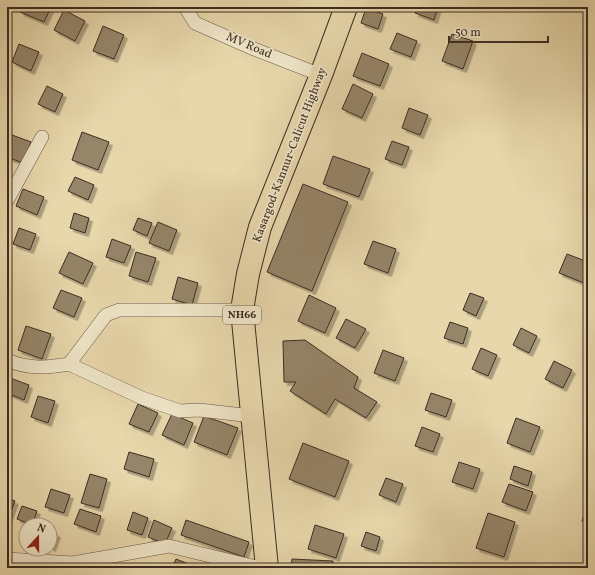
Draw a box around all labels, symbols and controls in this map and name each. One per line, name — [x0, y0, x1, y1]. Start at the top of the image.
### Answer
scale bar — [449, 18, 548, 44]
text: 50 m — [455, 25, 481, 41]
street label: MV Road — [224, 29, 275, 63]
street label: Kasargod-Kannur-Calicut Highway — [249, 65, 331, 245]
road number: NH66 — [223, 306, 261, 324]
north arrow — [18, 517, 58, 557]
text: N — [35, 521, 47, 537]

